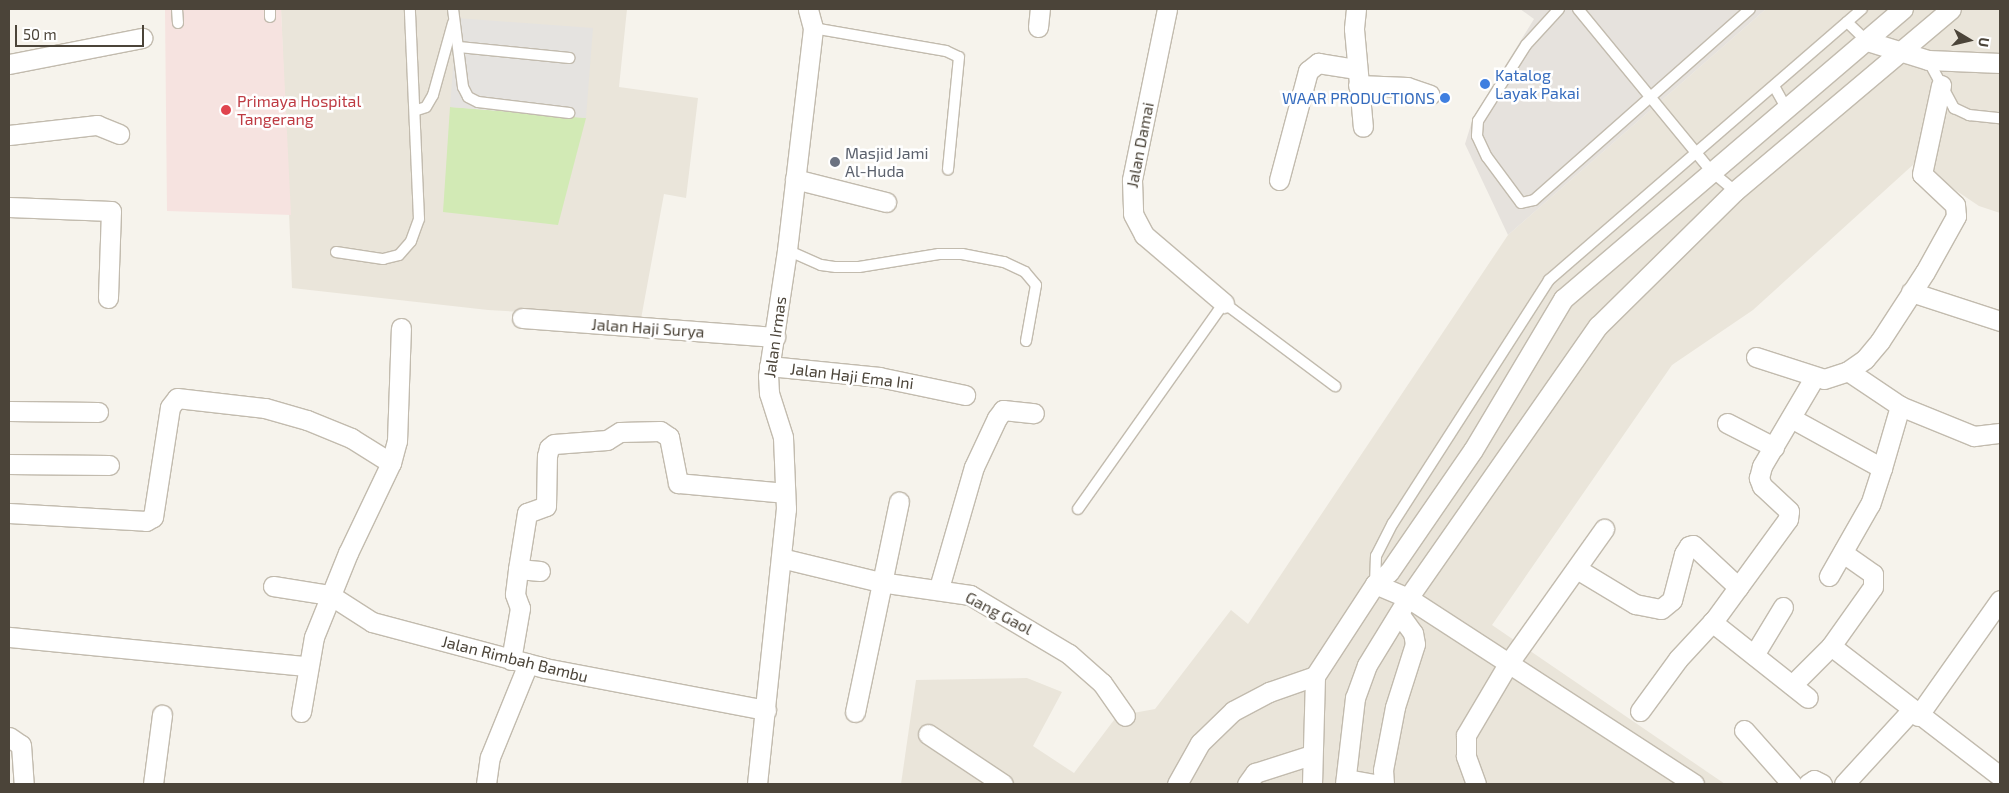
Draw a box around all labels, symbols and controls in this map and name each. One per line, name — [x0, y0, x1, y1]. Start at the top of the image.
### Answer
scale bar — [18, 15, 146, 47]
north arrow — [1944, 15, 1994, 65]
text: 50 m — [23, 25, 57, 43]
text: U — [1975, 36, 1993, 48]
place label: Katalog Layak Pakai — [1495, 65, 1580, 103]
marker: Katalog Layak Pakai — [1479, 78, 1491, 90]
place label: WAAR PRODUCTIONS — [1282, 88, 1435, 108]
place label: Primaya Hospital Tangerang — [237, 91, 361, 129]
marker: WAAR PRODUCTIONS — [1439, 92, 1451, 104]
street label: Jalan Damai — [1122, 101, 1158, 189]
marker: Primaya Hospital Tangerang — [219, 103, 233, 117]
place label: Masjid Jami Al-Huda — [845, 143, 929, 181]
marker: Masjid Jami Al-Huda — [829, 156, 841, 168]
street label: Jalan Irmas — [760, 295, 790, 379]
street label: Jalan Haji Surya — [591, 314, 705, 342]
street label: Jalan Haji Ema Ini — [789, 359, 915, 393]
street label: Gang Gaol — [962, 587, 1036, 639]
street label: Jalan Rimbah Bambu — [440, 632, 590, 686]

